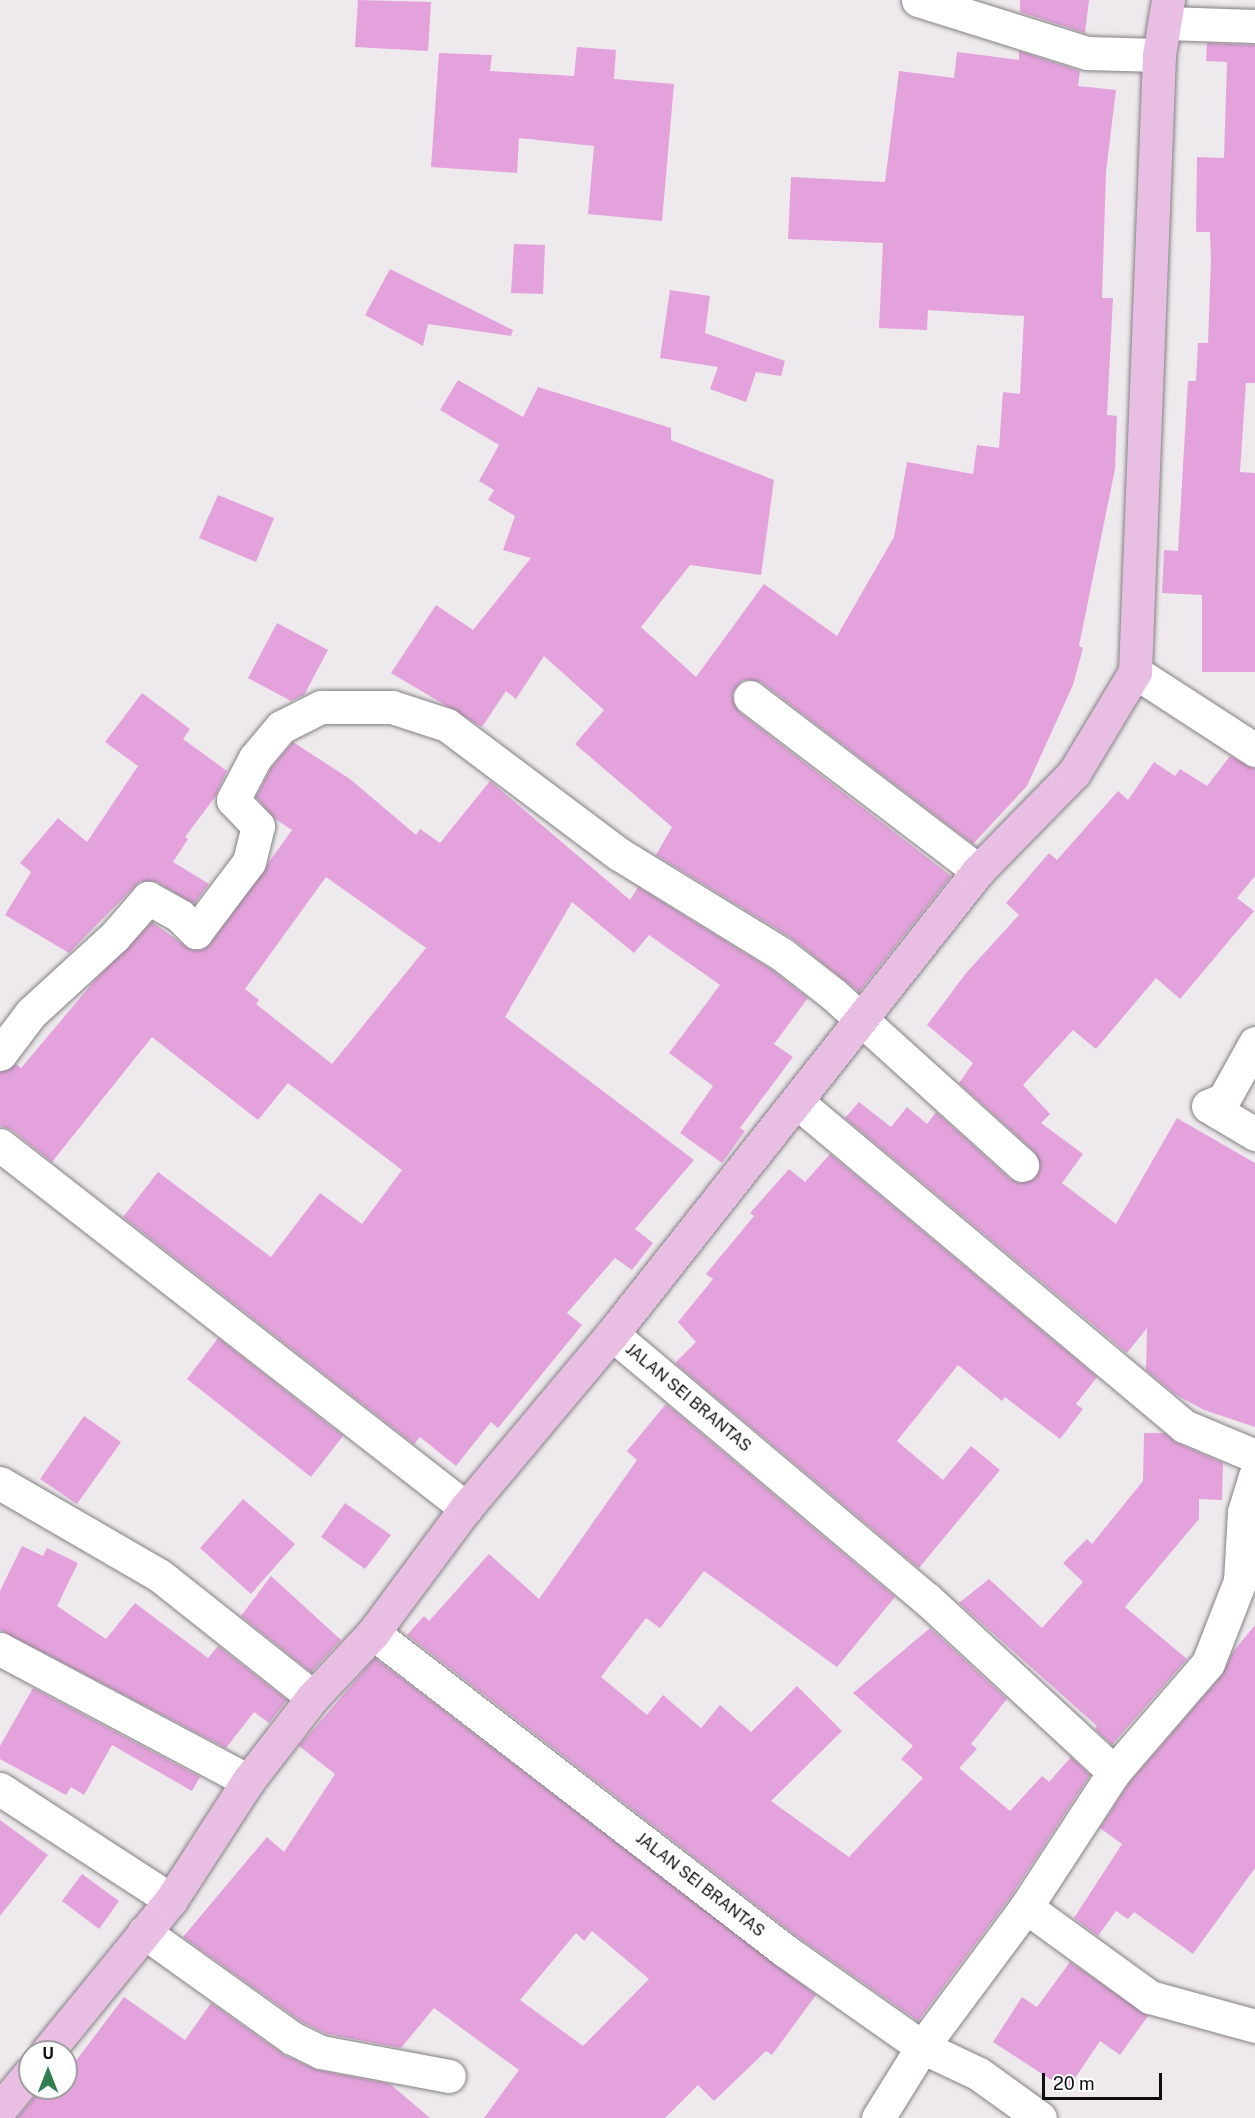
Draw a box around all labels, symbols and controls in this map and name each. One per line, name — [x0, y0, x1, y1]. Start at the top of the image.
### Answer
street label: JALAN SEI BRANTAS — [621, 1340, 755, 1456]
street label: JALAN SEI BRANTAS — [632, 1829, 768, 1941]
north arrow — [18, 2040, 78, 2100]
text: U — [42, 2044, 54, 2063]
scale bar — [1045, 2061, 1165, 2099]
text: 20 m — [1053, 2073, 1095, 2094]

